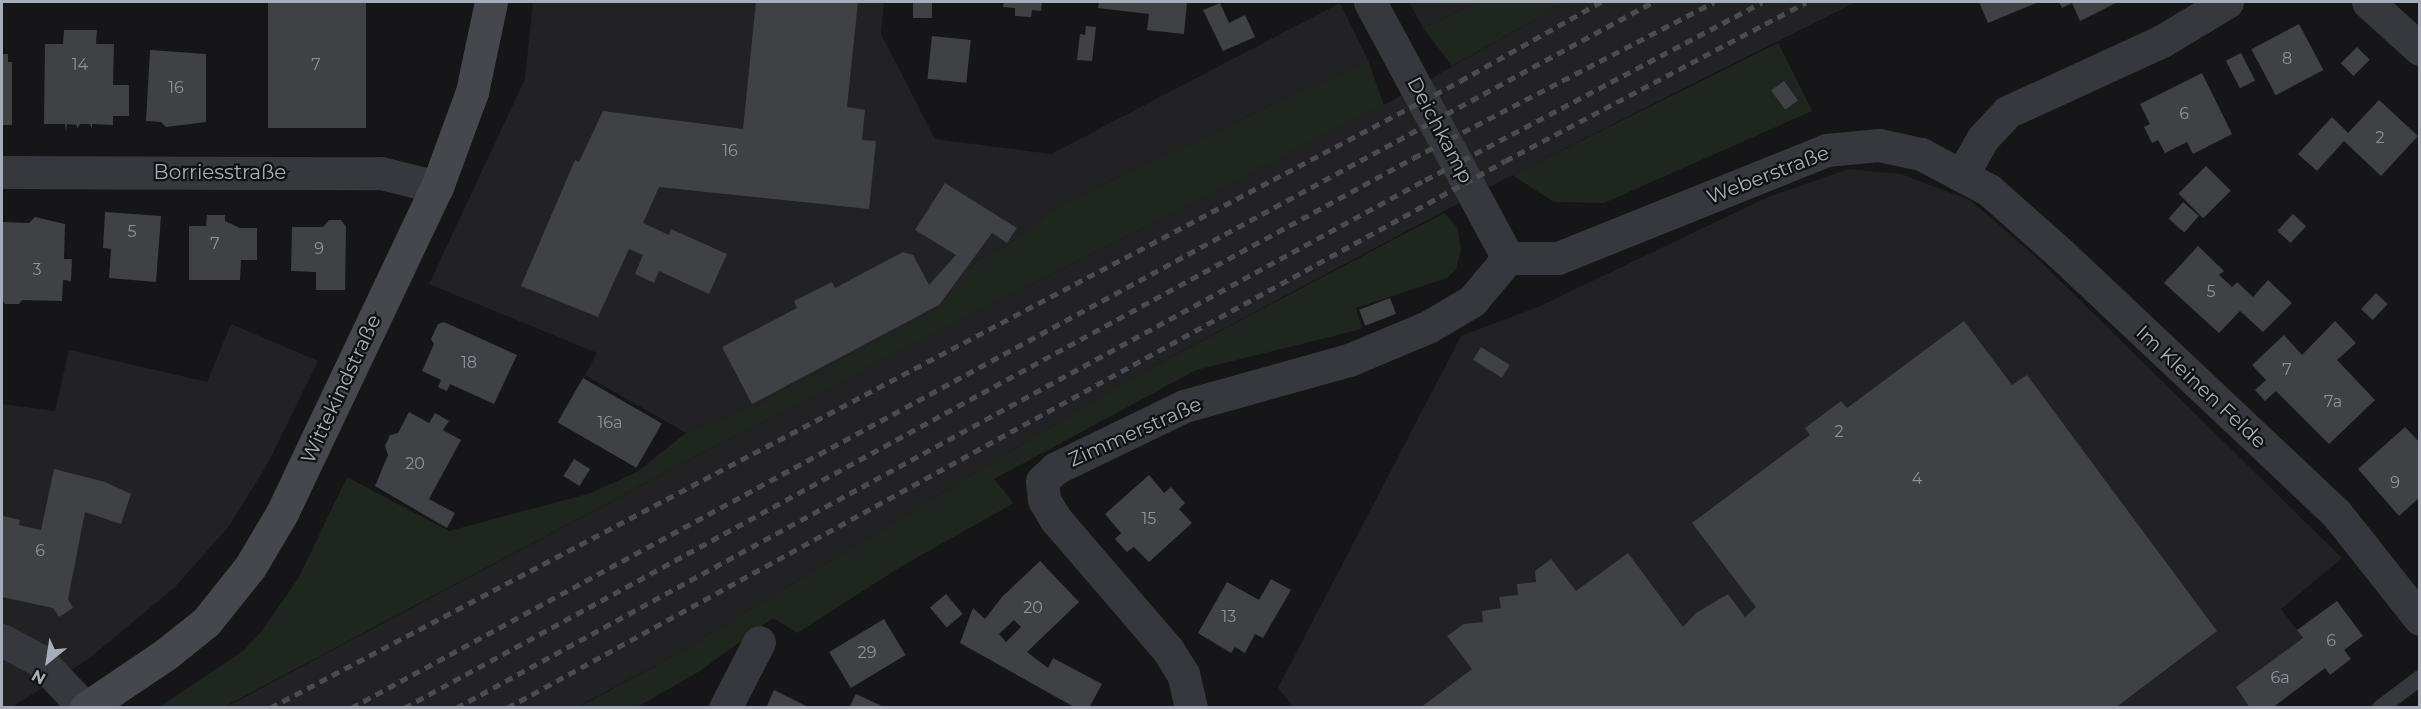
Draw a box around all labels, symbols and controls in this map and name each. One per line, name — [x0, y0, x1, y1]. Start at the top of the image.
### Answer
house number: 8 — [2282, 49, 2292, 69]
house number: 14 — [72, 55, 88, 75]
house number: 7 — [311, 55, 321, 75]
street label: Deichkamp — [1402, 73, 1478, 187]
house number: 16 — [168, 78, 184, 98]
house number: 6 — [2179, 104, 2189, 124]
house number: 2 — [2375, 128, 2385, 148]
house number: 16 — [722, 141, 738, 161]
street label: Weberstraße — [1703, 141, 1833, 209]
street label: Borriesstraße — [154, 160, 286, 184]
house number: 5 — [127, 222, 137, 242]
house number: 7 — [210, 234, 220, 254]
house number: 9 — [314, 239, 324, 259]
house number: 3 — [32, 260, 42, 280]
house number: 5 — [2206, 282, 2216, 302]
street label: Wittekindstraße — [296, 311, 386, 467]
street label: Im Kleinen Felde — [2131, 320, 2271, 454]
house number: 18 — [461, 353, 477, 373]
house number: 7 — [2282, 360, 2292, 380]
street label: Zimmerstraße — [1065, 392, 1205, 472]
house number: 7a — [2324, 392, 2342, 412]
house number: 16a — [598, 413, 622, 433]
house number: 2 — [1834, 422, 1844, 442]
house number: 20 — [405, 454, 425, 474]
house number: 4 — [1912, 469, 1922, 489]
house number: 9 — [2390, 473, 2400, 493]
house number: 15 — [1142, 509, 1156, 529]
house number: 6 — [35, 541, 45, 561]
house number: 20 — [1023, 598, 1043, 618]
house number: 13 — [1222, 607, 1236, 627]
north arrow — [18, 631, 78, 691]
house number: 6 — [2326, 631, 2336, 651]
house number: 29 — [858, 643, 876, 663]
text: N — [28, 666, 49, 688]
house number: 6a — [2270, 668, 2290, 688]

